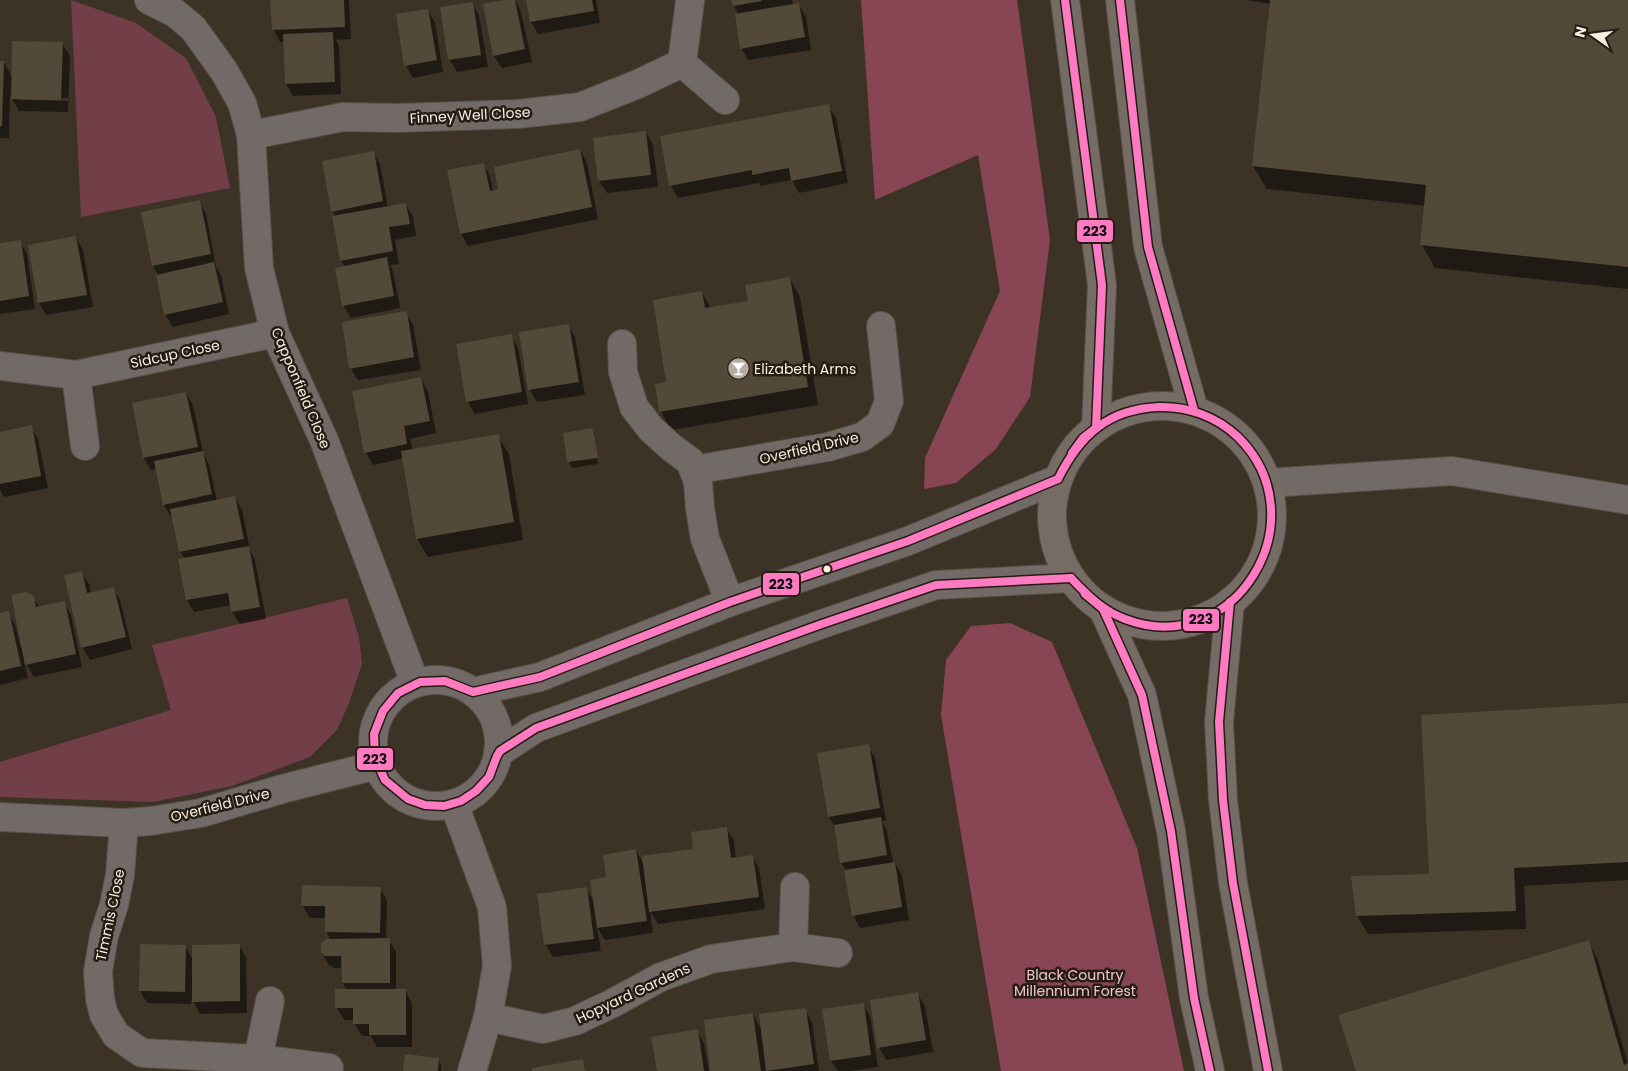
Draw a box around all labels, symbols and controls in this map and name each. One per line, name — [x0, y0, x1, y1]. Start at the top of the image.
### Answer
north arrow — [1568, 10, 1618, 60]
text: N — [1569, 24, 1591, 39]
street label: Finney Well Close — [409, 102, 531, 128]
line badge: 223 — [1076, 219, 1114, 243]
text: 223 — [1083, 221, 1107, 241]
street label: Capponfield Close — [266, 324, 336, 452]
street label: Sidcup Close — [128, 335, 222, 373]
bar icon: Elizabeth Arms — [726, 357, 750, 381]
place label: Elizabeth Arms — [754, 359, 856, 379]
street label: Overfield Drive — [757, 427, 861, 469]
unlabelled marker — [822, 564, 832, 574]
line badge: 223 — [762, 572, 800, 596]
text: 223 — [769, 574, 793, 594]
line badge: 223 — [1182, 608, 1220, 632]
text: 223 — [1189, 609, 1213, 629]
line badge: 223 — [356, 747, 394, 771]
text: 223 — [363, 749, 387, 769]
street label: Overfield Drive — [168, 783, 272, 827]
street label: Timmis Close — [90, 867, 130, 963]
street label: Hopyard Gardens — [573, 958, 693, 1028]
park label: Black Country Millennium Forest — [1014, 965, 1136, 1001]

